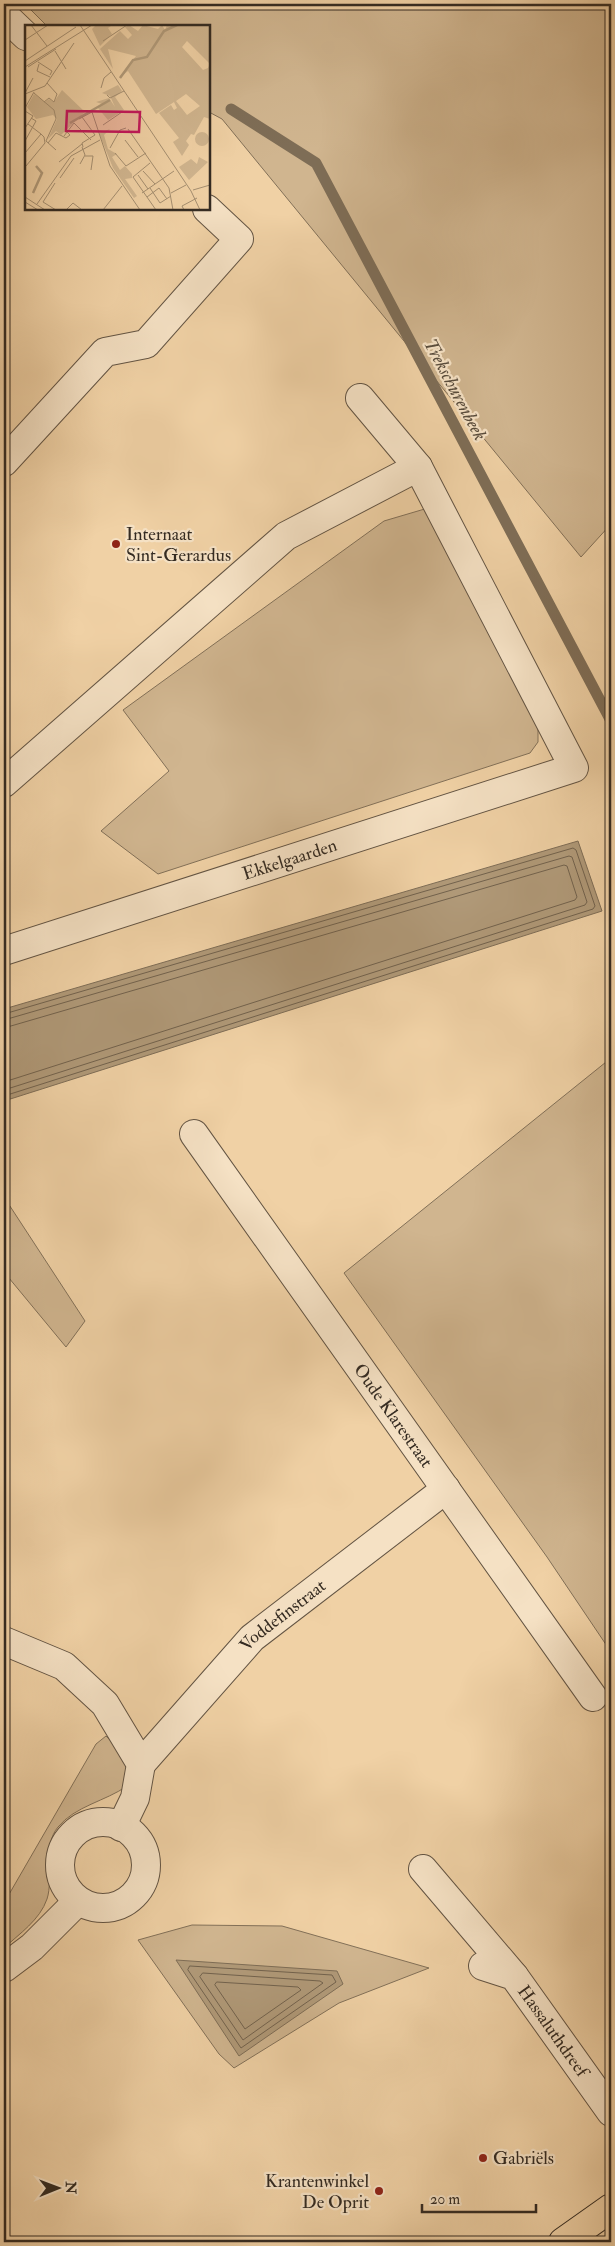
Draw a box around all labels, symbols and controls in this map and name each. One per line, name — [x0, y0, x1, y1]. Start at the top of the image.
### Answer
inset map — [25, 25, 210, 210]
water label: Trekschurenbeek — [418, 334, 492, 445]
place label: Internaat Sint-Gerardus — [126, 523, 231, 567]
marker: Internaat Sint-Gerardus — [110, 538, 122, 550]
street label: Ekkelgaarden — [240, 834, 340, 886]
street label: Oude Klarestraat — [348, 1359, 438, 1472]
street label: Voddefinstraat — [235, 1574, 331, 1656]
street label: Hassaluthdreef — [512, 1981, 595, 2084]
place label: Gabriëls — [493, 2147, 554, 2170]
marker: Gabriëls — [477, 2152, 489, 2164]
north arrow — [32, 2164, 82, 2214]
place label: Krantenwinkel De Oprit — [265, 2170, 369, 2214]
text: N — [62, 2180, 79, 2195]
scale bar — [422, 2181, 536, 2213]
marker: Krantenwinkel De Oprit — [373, 2185, 385, 2197]
text: 20 m — [430, 2190, 460, 2209]

